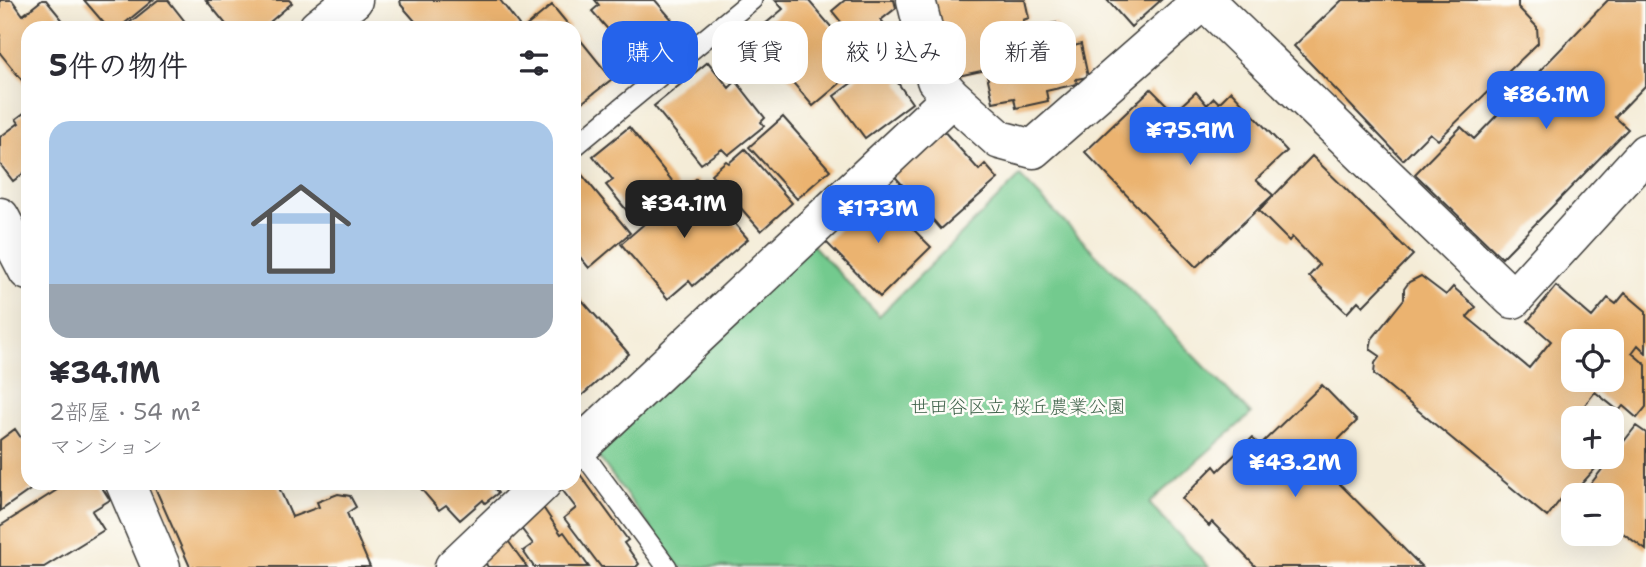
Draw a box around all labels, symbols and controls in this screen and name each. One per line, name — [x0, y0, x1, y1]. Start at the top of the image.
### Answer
chip: 購入 — [602, 21, 698, 84]
chip: 賃貸 — [712, 21, 808, 84]
chip: 絞り込み — [822, 21, 966, 84]
chip: 新着 — [980, 21, 1076, 84]
icon: filters — [515, 44, 553, 82]
text: 5件の物件 — [49, 45, 188, 86]
pin: ¥86.1M — [1489, 72, 1603, 131]
text: ¥86.1M — [1503, 79, 1589, 109]
pin: ¥75.9M — [1133, 108, 1247, 167]
text: ¥75.9M — [1146, 115, 1234, 145]
icon: home — [238, 166, 364, 292]
pin: ¥34.1M — [627, 180, 741, 240]
pin: ¥173M — [829, 186, 927, 245]
text: ¥34.1M — [641, 188, 727, 218]
text: ¥173M — [838, 193, 918, 223]
map controls — [1561, 329, 1624, 546]
button: locate — [1561, 329, 1624, 392]
text: ¥34.1M — [49, 352, 160, 393]
park label: 世田谷区立 桜丘農業公園 — [910, 394, 1126, 419]
text: 2部屋 · 54 m² — [49, 397, 201, 427]
button: + — [1561, 406, 1624, 469]
text: マンション — [49, 431, 163, 461]
pin: ¥43.2M — [1238, 440, 1352, 499]
text: ¥43.2M — [1249, 447, 1341, 477]
button: − — [1561, 483, 1624, 546]

